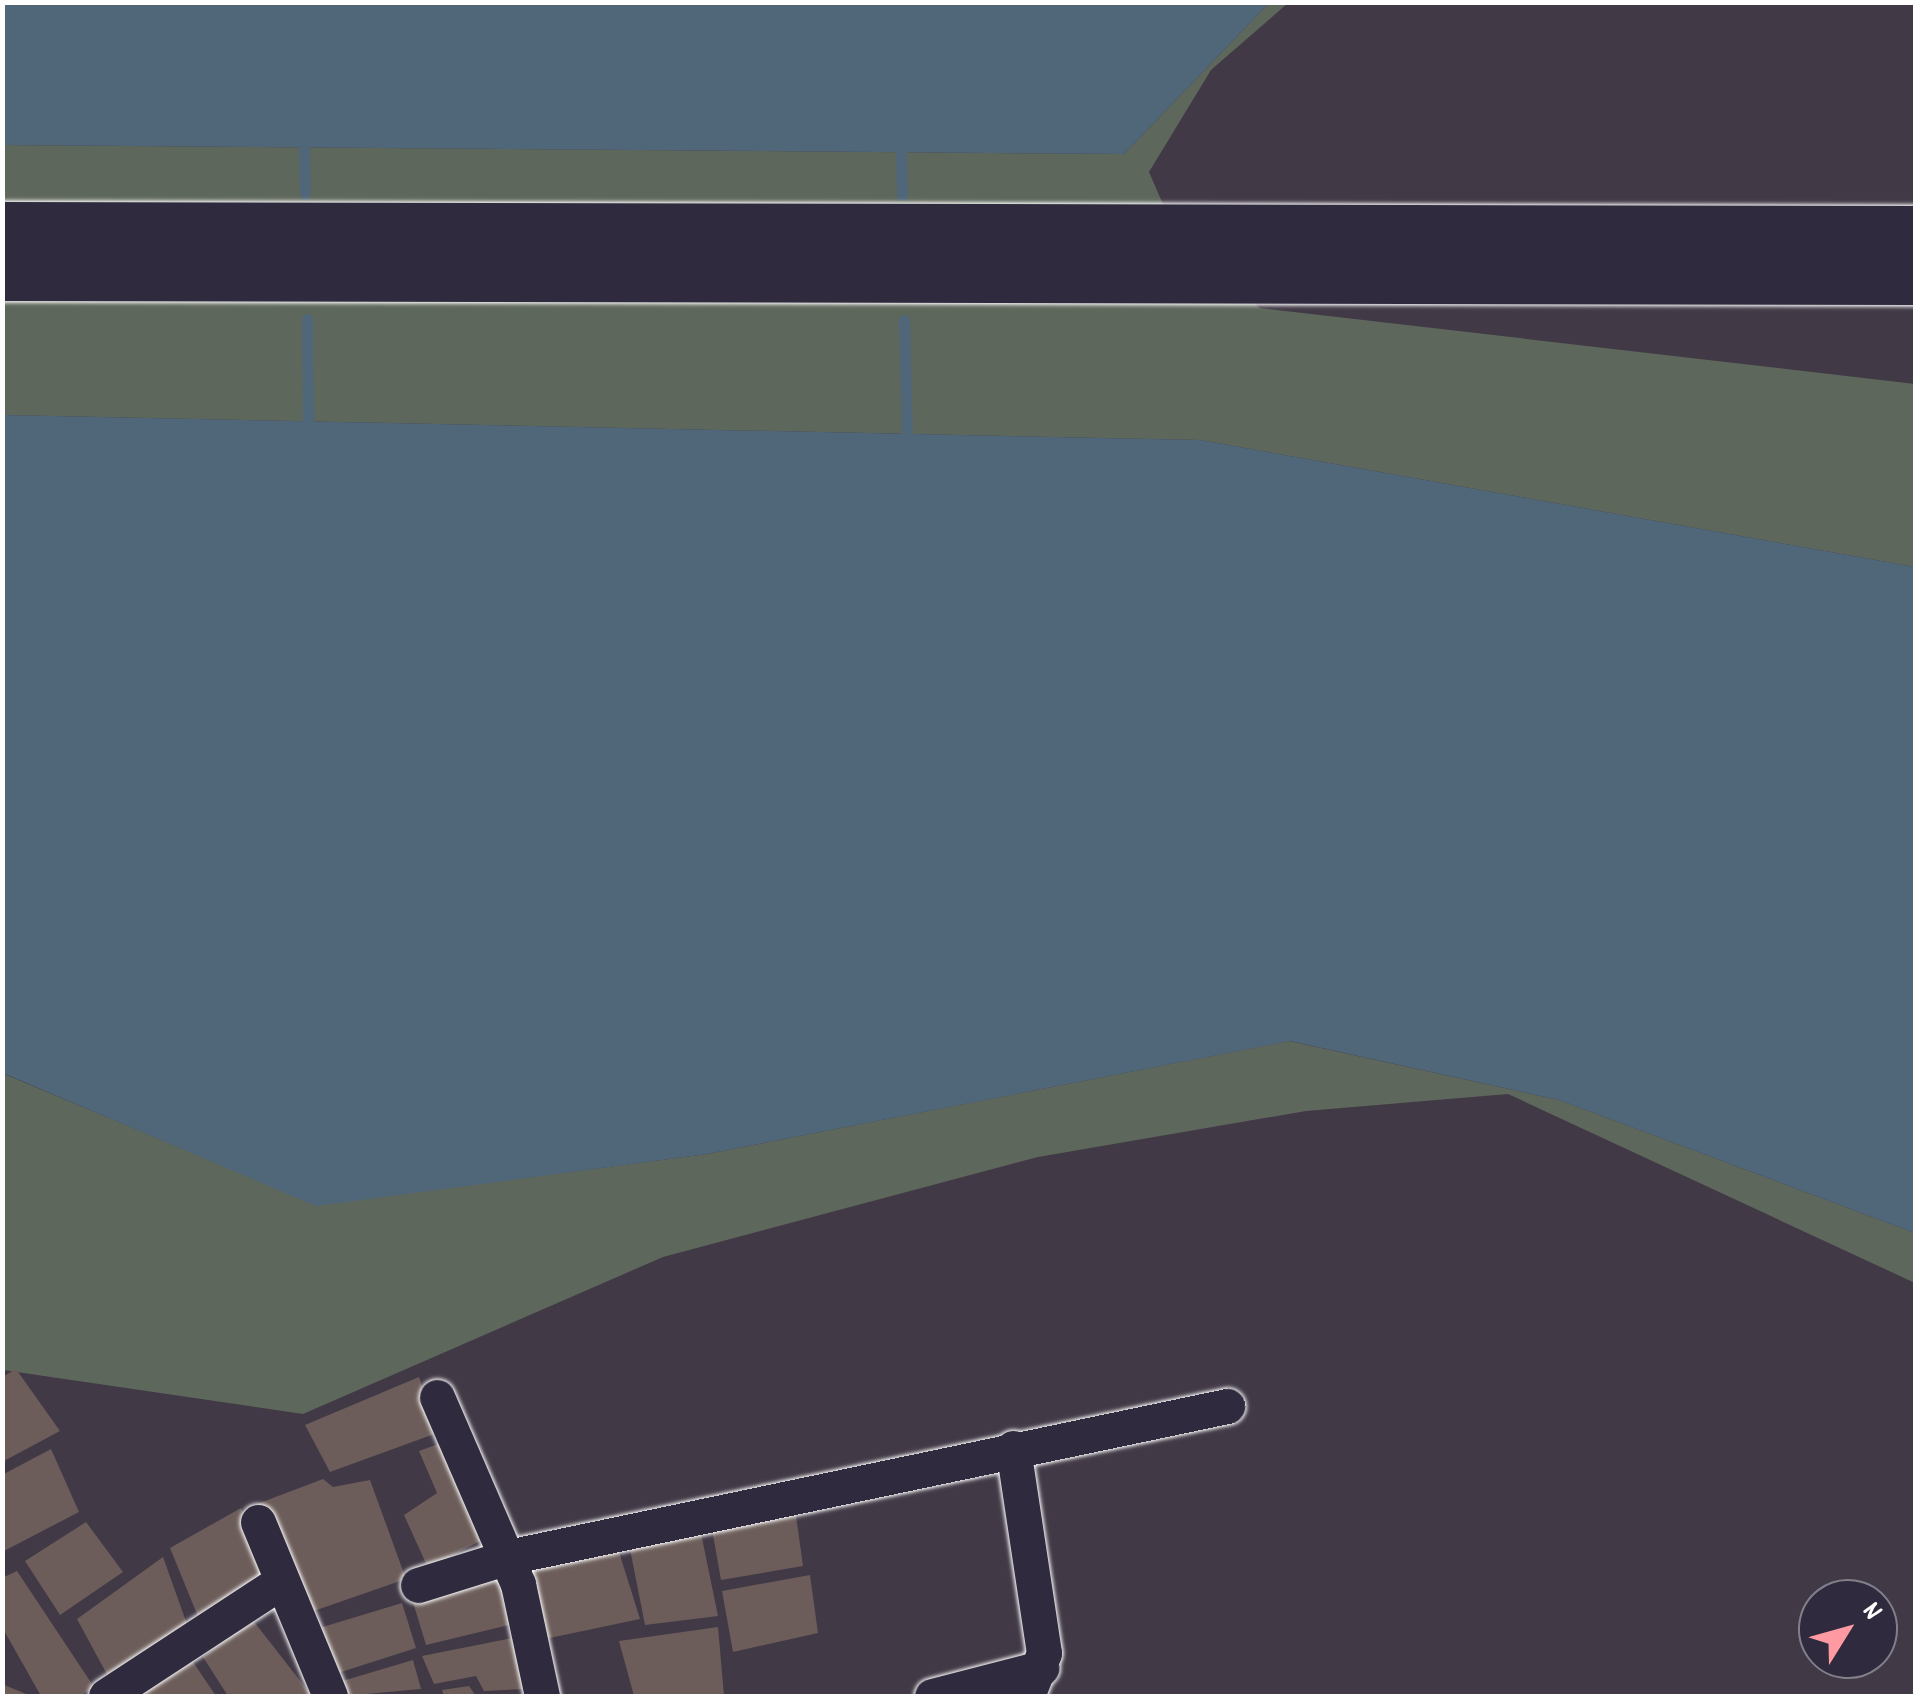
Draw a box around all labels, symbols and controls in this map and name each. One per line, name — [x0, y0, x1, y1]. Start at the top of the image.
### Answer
north arrow — [1798, 1579, 1898, 1679]
text: N — [1850, 1595, 1891, 1630]

